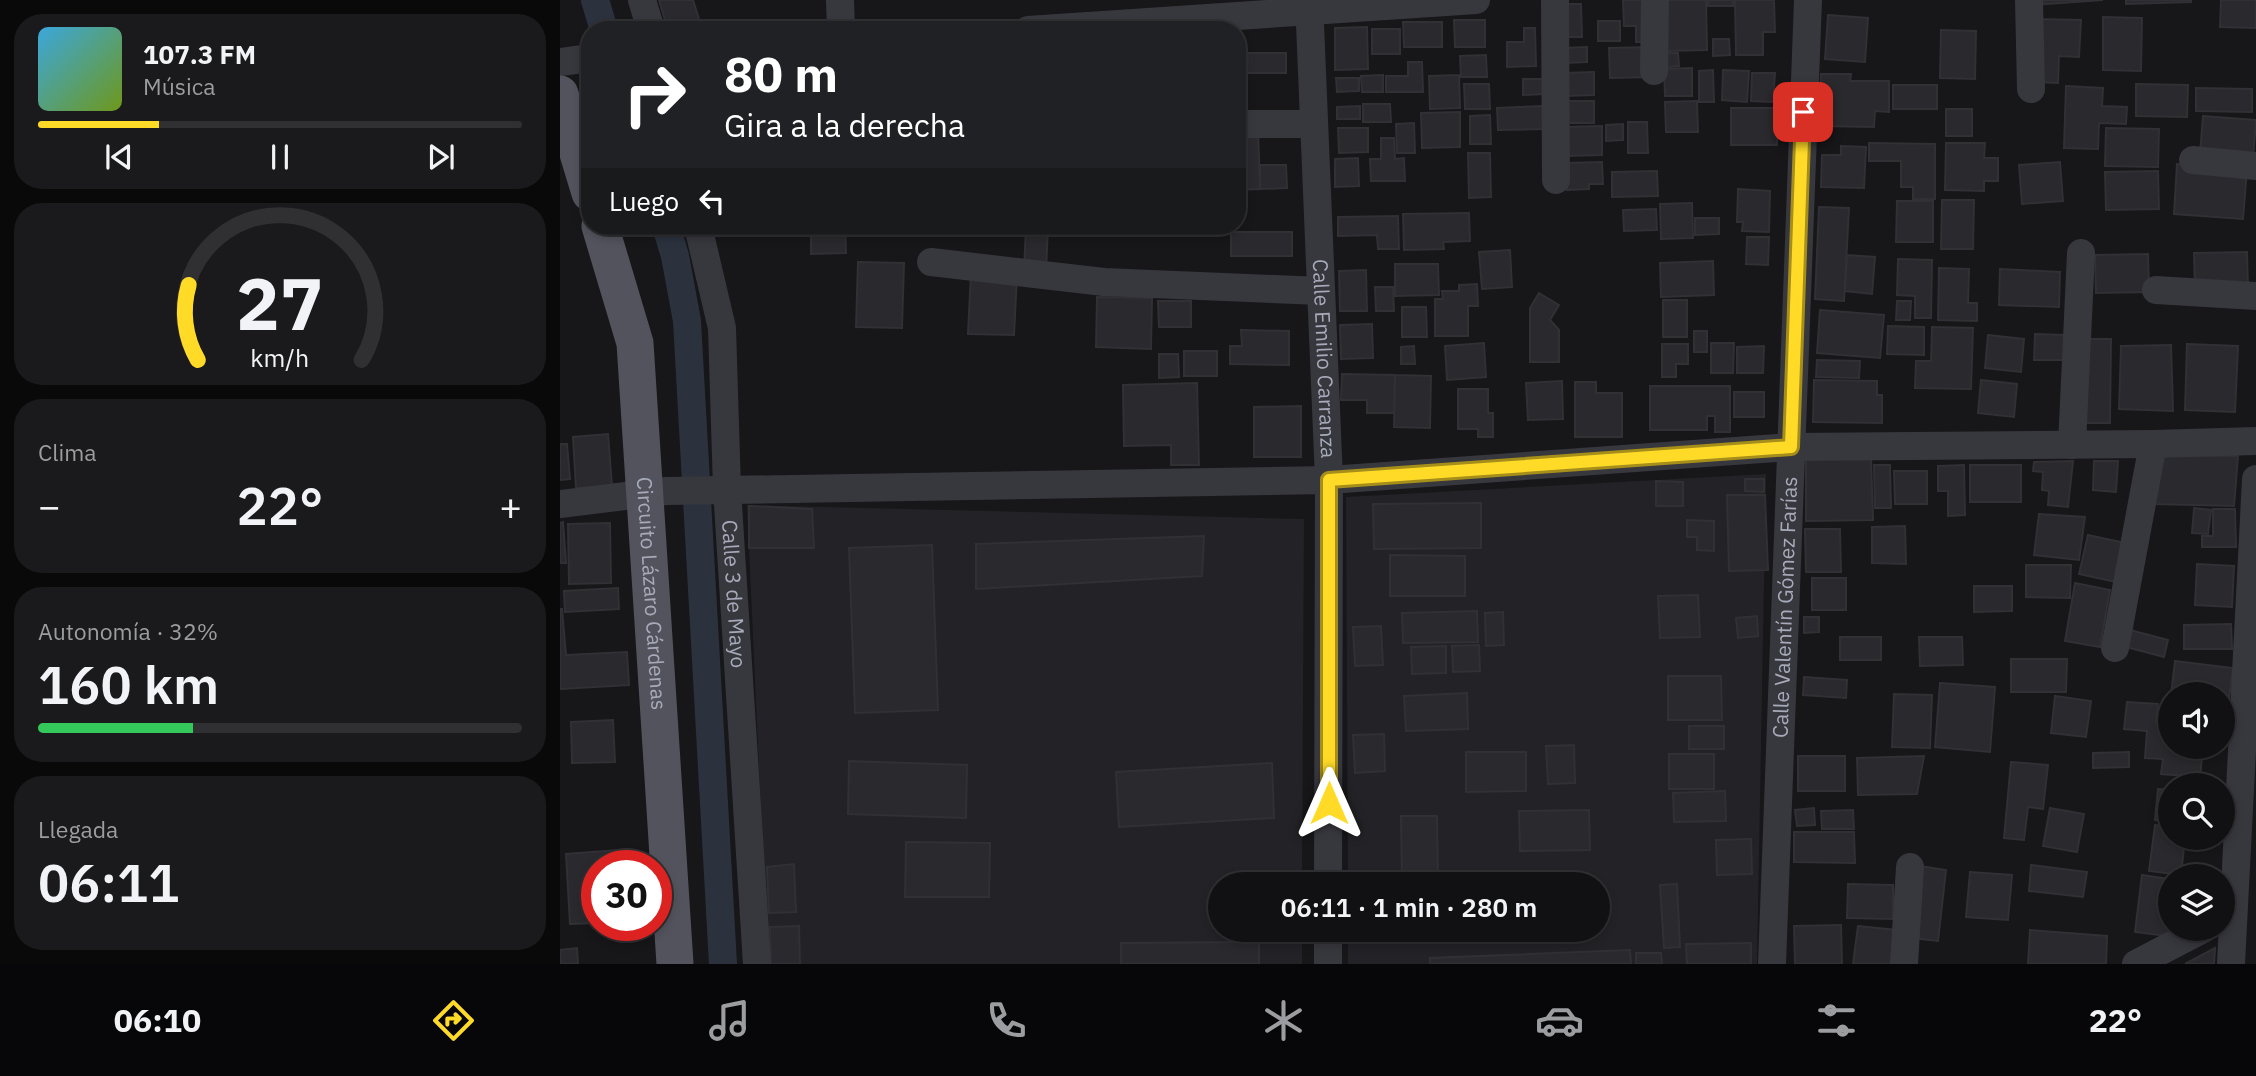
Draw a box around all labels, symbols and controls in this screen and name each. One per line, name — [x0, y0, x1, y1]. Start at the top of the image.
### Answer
text: 107.3 FM — [143, 37, 256, 71]
text: 80 m — [724, 42, 838, 105]
icon: right — [609, 49, 700, 140]
text: Música — [143, 71, 216, 101]
pin — [1773, 82, 1833, 142]
icon: arrive — [1784, 93, 1822, 131]
text: Gira a la derecha — [724, 104, 965, 146]
icon: previous — [100, 138, 138, 176]
icon: pause — [261, 138, 299, 176]
icon: next — [422, 138, 460, 176]
icon: left — [693, 182, 731, 220]
text: Luego — [609, 184, 679, 218]
text: 27 — [236, 255, 324, 350]
street label: Calle Emilio Carranza — [1307, 258, 1343, 459]
text: km/h — [251, 340, 309, 373]
text: Clima — [38, 437, 97, 467]
text: 22° — [237, 472, 323, 539]
street label: Circuito Lázaro Cárdenas — [631, 476, 674, 711]
street label: Calle Valentín Gómez Farías — [1765, 476, 1803, 738]
text: − — [38, 481, 61, 530]
text: + — [499, 481, 522, 530]
street label: Calle 3 de Mayo — [716, 519, 753, 669]
text: Autonomía · 32% — [38, 616, 218, 646]
text: 160 km — [38, 651, 219, 718]
map controls — [2158, 682, 2235, 941]
button: sound — [2158, 682, 2235, 759]
position arrow — [1292, 766, 1366, 840]
button: search — [2158, 773, 2235, 850]
text: Llegada — [38, 814, 118, 844]
text: 06:11 — [38, 849, 179, 916]
speed limit sign: 30 — [581, 850, 672, 941]
button: layers — [2158, 864, 2235, 941]
text: 06:11 · 1 min · 280 m — [1281, 890, 1537, 924]
icon: directions — [429, 996, 478, 1045]
icon: music — [705, 996, 754, 1045]
icon: phone — [982, 996, 1031, 1045]
icon: climate — [1259, 996, 1308, 1045]
icon: car — [1535, 996, 1584, 1045]
icon: filters — [1812, 996, 1861, 1045]
text: 06:10 — [114, 999, 201, 1041]
text: 22° — [2089, 999, 2142, 1041]

